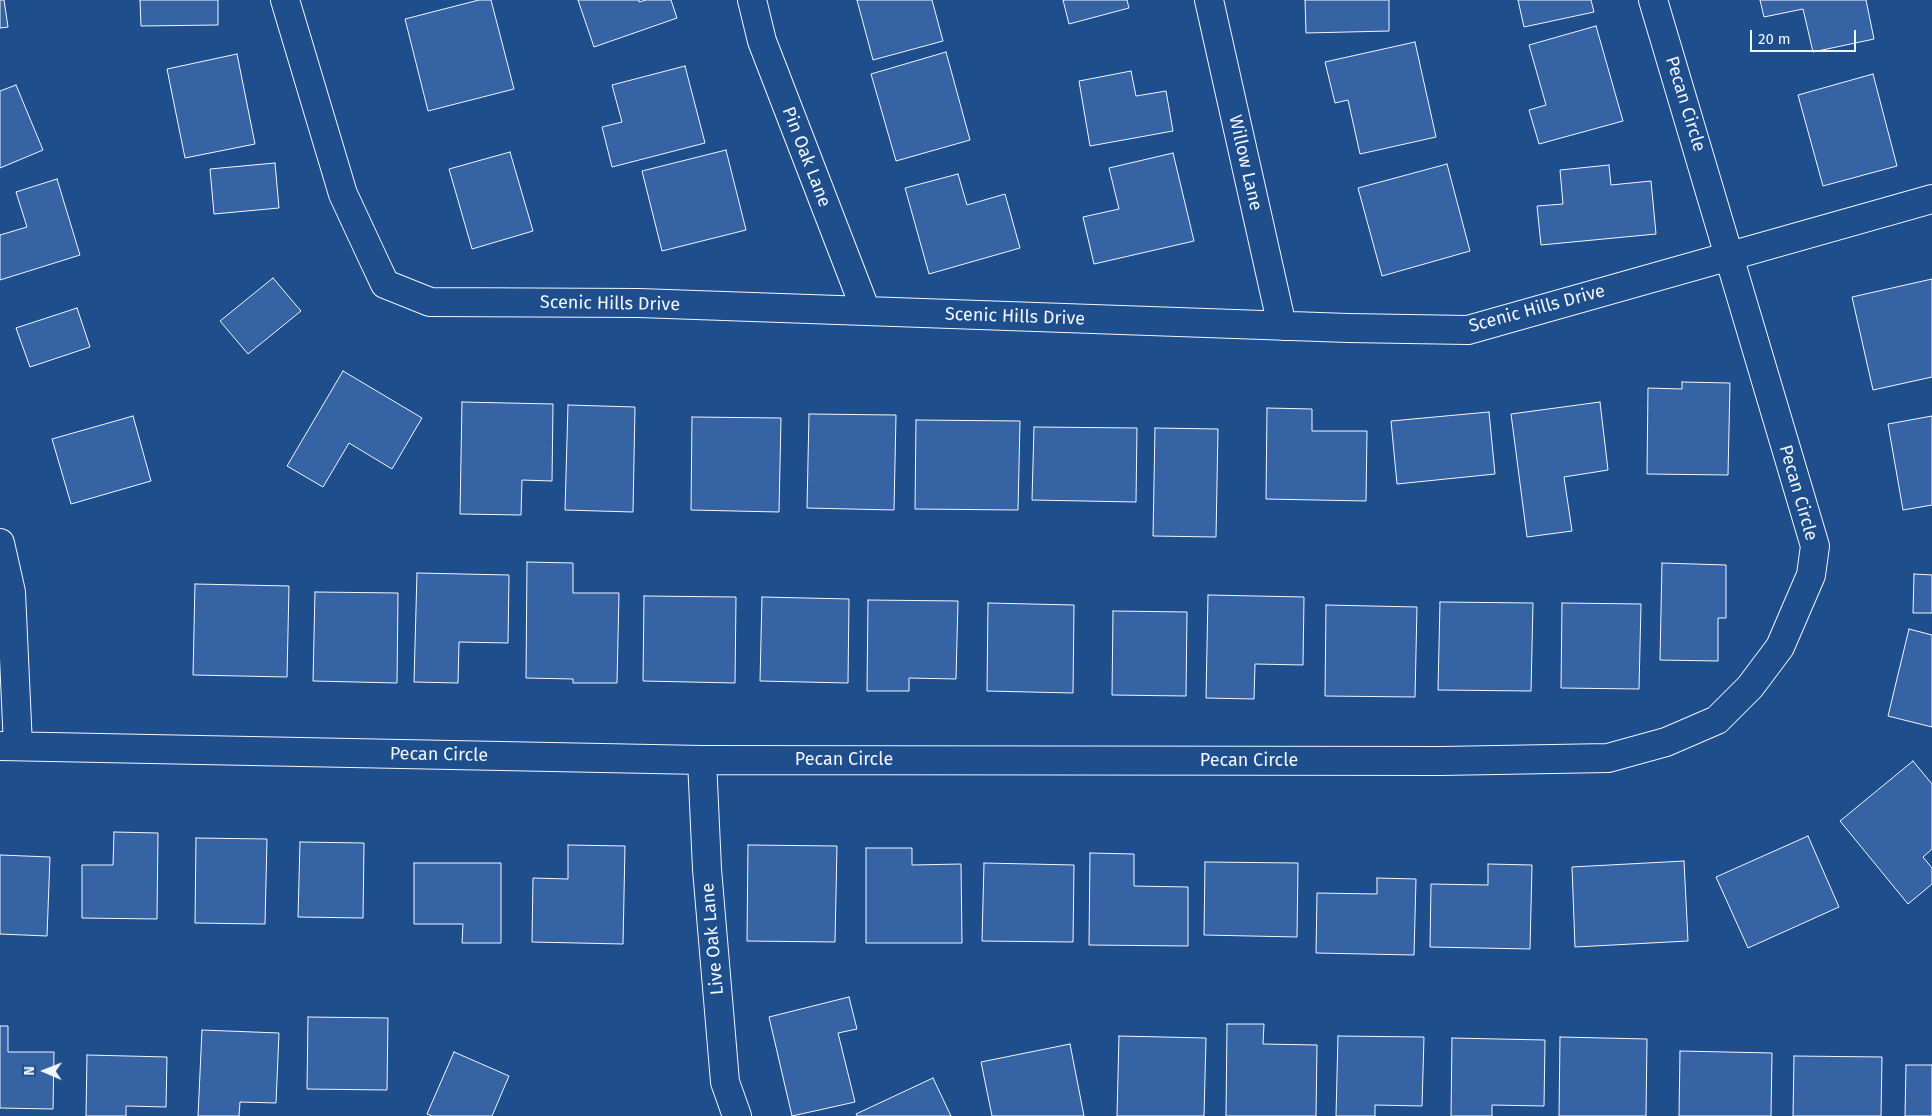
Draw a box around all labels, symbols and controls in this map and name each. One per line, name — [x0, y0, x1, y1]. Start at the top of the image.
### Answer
scale bar — [1752, 20, 1858, 52]
text: 20 m — [1758, 30, 1791, 48]
street label: Pecan Circle — [1660, 54, 1710, 154]
street label: Pin Oak Lane — [777, 104, 835, 210]
street label: Willow Lane — [1224, 113, 1266, 213]
street label: Scenic Hills Drive — [1467, 280, 1607, 338]
street label: Scenic Hills Drive — [540, 292, 680, 316]
street label: Scenic Hills Drive — [945, 304, 1085, 330]
street label: Pecan Circle — [1774, 443, 1822, 543]
street label: Pecan Circle — [390, 743, 488, 767]
street label: Pecan Circle — [795, 749, 893, 771]
street label: Pecan Circle — [1200, 750, 1298, 772]
street label: Live Oak Lane — [697, 882, 729, 996]
north arrow — [20, 1046, 70, 1096]
text: N — [21, 1066, 38, 1076]

